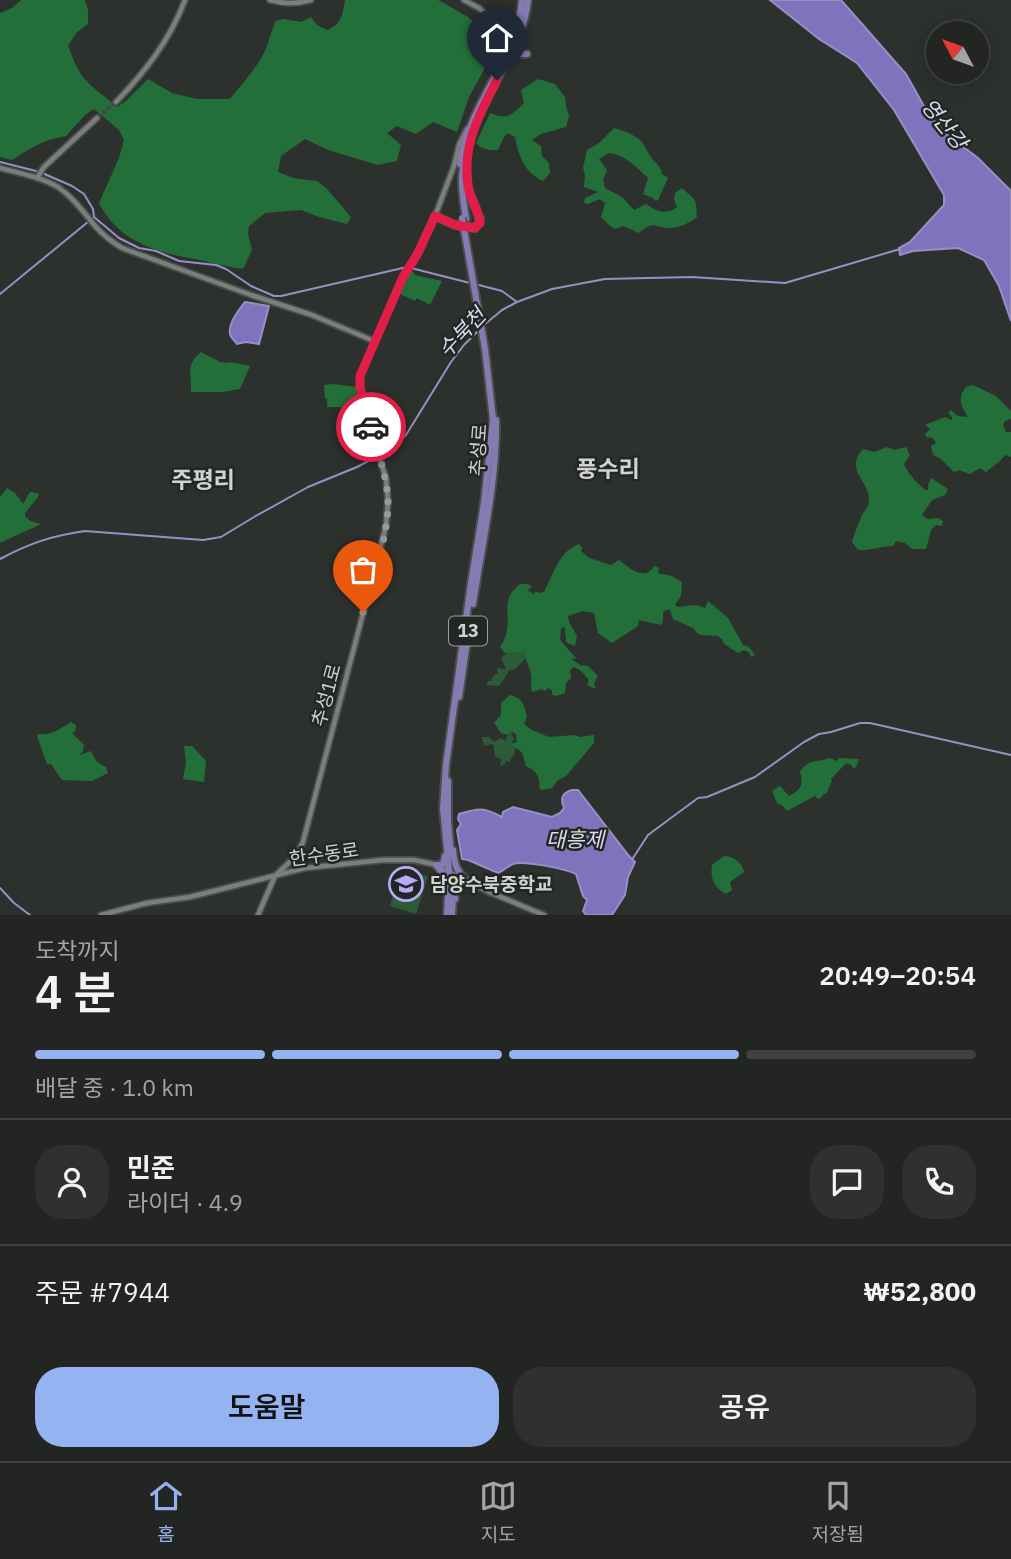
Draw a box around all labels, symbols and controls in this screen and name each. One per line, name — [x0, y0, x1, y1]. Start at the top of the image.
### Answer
pin — [467, 8, 527, 80]
icon: home — [478, 19, 516, 57]
north arrow — [926, 21, 989, 84]
map controls — [926, 21, 989, 84]
water label: 영산강 — [916, 92, 976, 157]
water label: 수북천 — [431, 300, 493, 363]
courier — [336, 392, 406, 462]
icon: car — [352, 408, 390, 446]
street label: 추성로 — [464, 423, 492, 477]
district label: 풍수리 — [576, 453, 640, 483]
district label: 주평리 — [171, 464, 235, 494]
pin — [333, 540, 393, 612]
icon: bag — [344, 551, 382, 589]
road number: 13 — [449, 616, 487, 646]
street label: 추성1로 — [306, 661, 346, 729]
water label: 대흥제 — [546, 825, 607, 853]
street label: 한수동로 — [288, 837, 360, 871]
school or university icon: 담양수북중학교 — [387, 865, 425, 903]
place label: 담양수북중학교 — [430, 872, 552, 896]
text: 도착까지 — [35, 935, 120, 965]
text: 20:49–20:54 — [819, 958, 976, 992]
text: 4 분 — [35, 962, 116, 1022]
text: 배달 중 · 1.0 km — [35, 1072, 194, 1102]
button: person — [35, 1145, 109, 1219]
button: chat — [810, 1145, 884, 1219]
button: phone — [902, 1145, 976, 1219]
text: 민준 — [127, 1150, 175, 1184]
text: 라이더 · 4.9 — [127, 1187, 243, 1217]
text: ₩52,800 — [863, 1274, 976, 1308]
text: 주문 #7944 — [35, 1275, 170, 1309]
button: 도움말 — [35, 1367, 499, 1447]
button: 공유 — [513, 1367, 976, 1447]
tab: 홈 — [147, 1477, 185, 1546]
tab: 지도 — [479, 1477, 517, 1546]
tab: 저장됨 — [811, 1477, 864, 1546]

